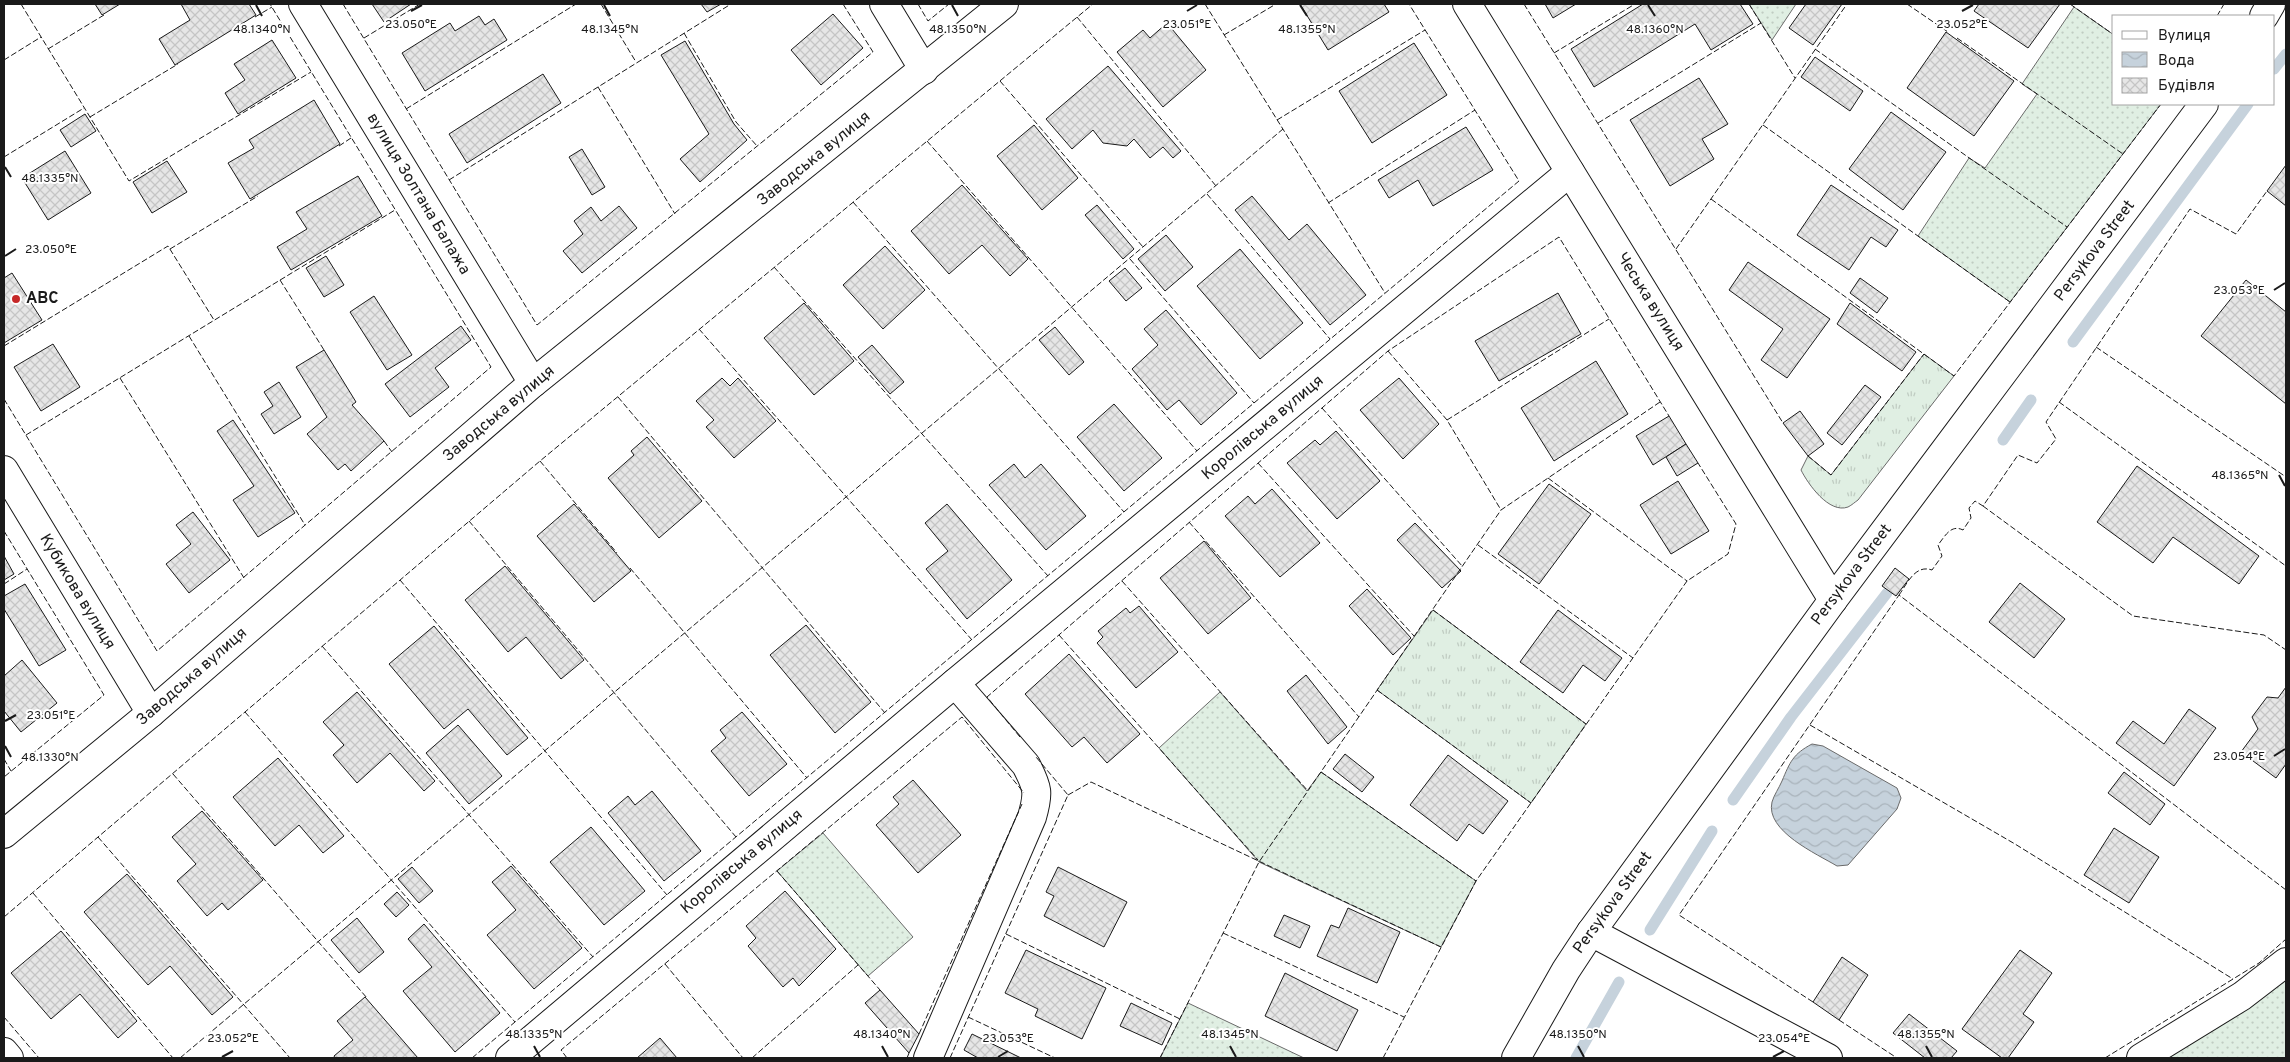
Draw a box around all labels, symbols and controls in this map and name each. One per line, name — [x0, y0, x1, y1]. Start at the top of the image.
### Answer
legend — [2112, 15, 2275, 105]
text: 23.050°E — [385, 17, 437, 33]
text: 23.051°E — [1163, 17, 1211, 33]
text: 23.052°E — [1936, 17, 1988, 33]
text: 48.1340°N — [233, 22, 291, 38]
text: 48.1345°N — [581, 22, 639, 38]
text: 48.1350°N — [929, 22, 987, 38]
text: 48.1355°N — [1278, 22, 1336, 38]
text: 48.1360°N — [1626, 22, 1684, 38]
text: Вулиця — [2158, 27, 2211, 46]
text: Вода — [2158, 52, 2194, 71]
text: Будівля — [2158, 77, 2215, 96]
street label: Заводська вулиця — [753, 107, 875, 211]
street label: вулиця Золтана Балажа — [362, 110, 474, 278]
text: 48.1335°N — [21, 171, 79, 187]
street label: Persykova Street — [2050, 196, 2140, 306]
text: 23.050°E — [25, 242, 77, 258]
street label: Чеська вулиця — [1612, 249, 1688, 355]
text: 23.053°E — [2213, 283, 2265, 299]
place label: ABC — [26, 289, 58, 309]
marker: ABC — [10, 293, 22, 305]
street label: Заводська вулиця — [439, 361, 559, 467]
street label: Королівська вулиця — [1198, 371, 1328, 485]
text: 48.1365°N — [2211, 468, 2269, 484]
street label: Persykova Street — [1807, 520, 1897, 630]
street label: Кубикова вулиця — [35, 531, 119, 653]
street label: Заводська вулиця — [133, 624, 251, 730]
text: 23.051°E — [27, 708, 75, 724]
text: 23.054°E — [2213, 749, 2265, 765]
text: 48.1330°N — [21, 750, 79, 766]
street label: Королівська вулиця — [677, 805, 807, 919]
street label: Persykova Street — [1569, 848, 1657, 958]
text: 48.1335°N — [505, 1027, 563, 1043]
text: 48.1340°N — [853, 1027, 911, 1043]
text: 48.1345°N — [1201, 1027, 1259, 1043]
text: 48.1350°N — [1549, 1027, 1607, 1043]
text: 48.1355°N — [1897, 1027, 1955, 1043]
text: 23.052°E — [207, 1031, 259, 1047]
text: 23.053°E — [982, 1031, 1034, 1047]
text: 23.054°E — [1758, 1031, 1810, 1047]

